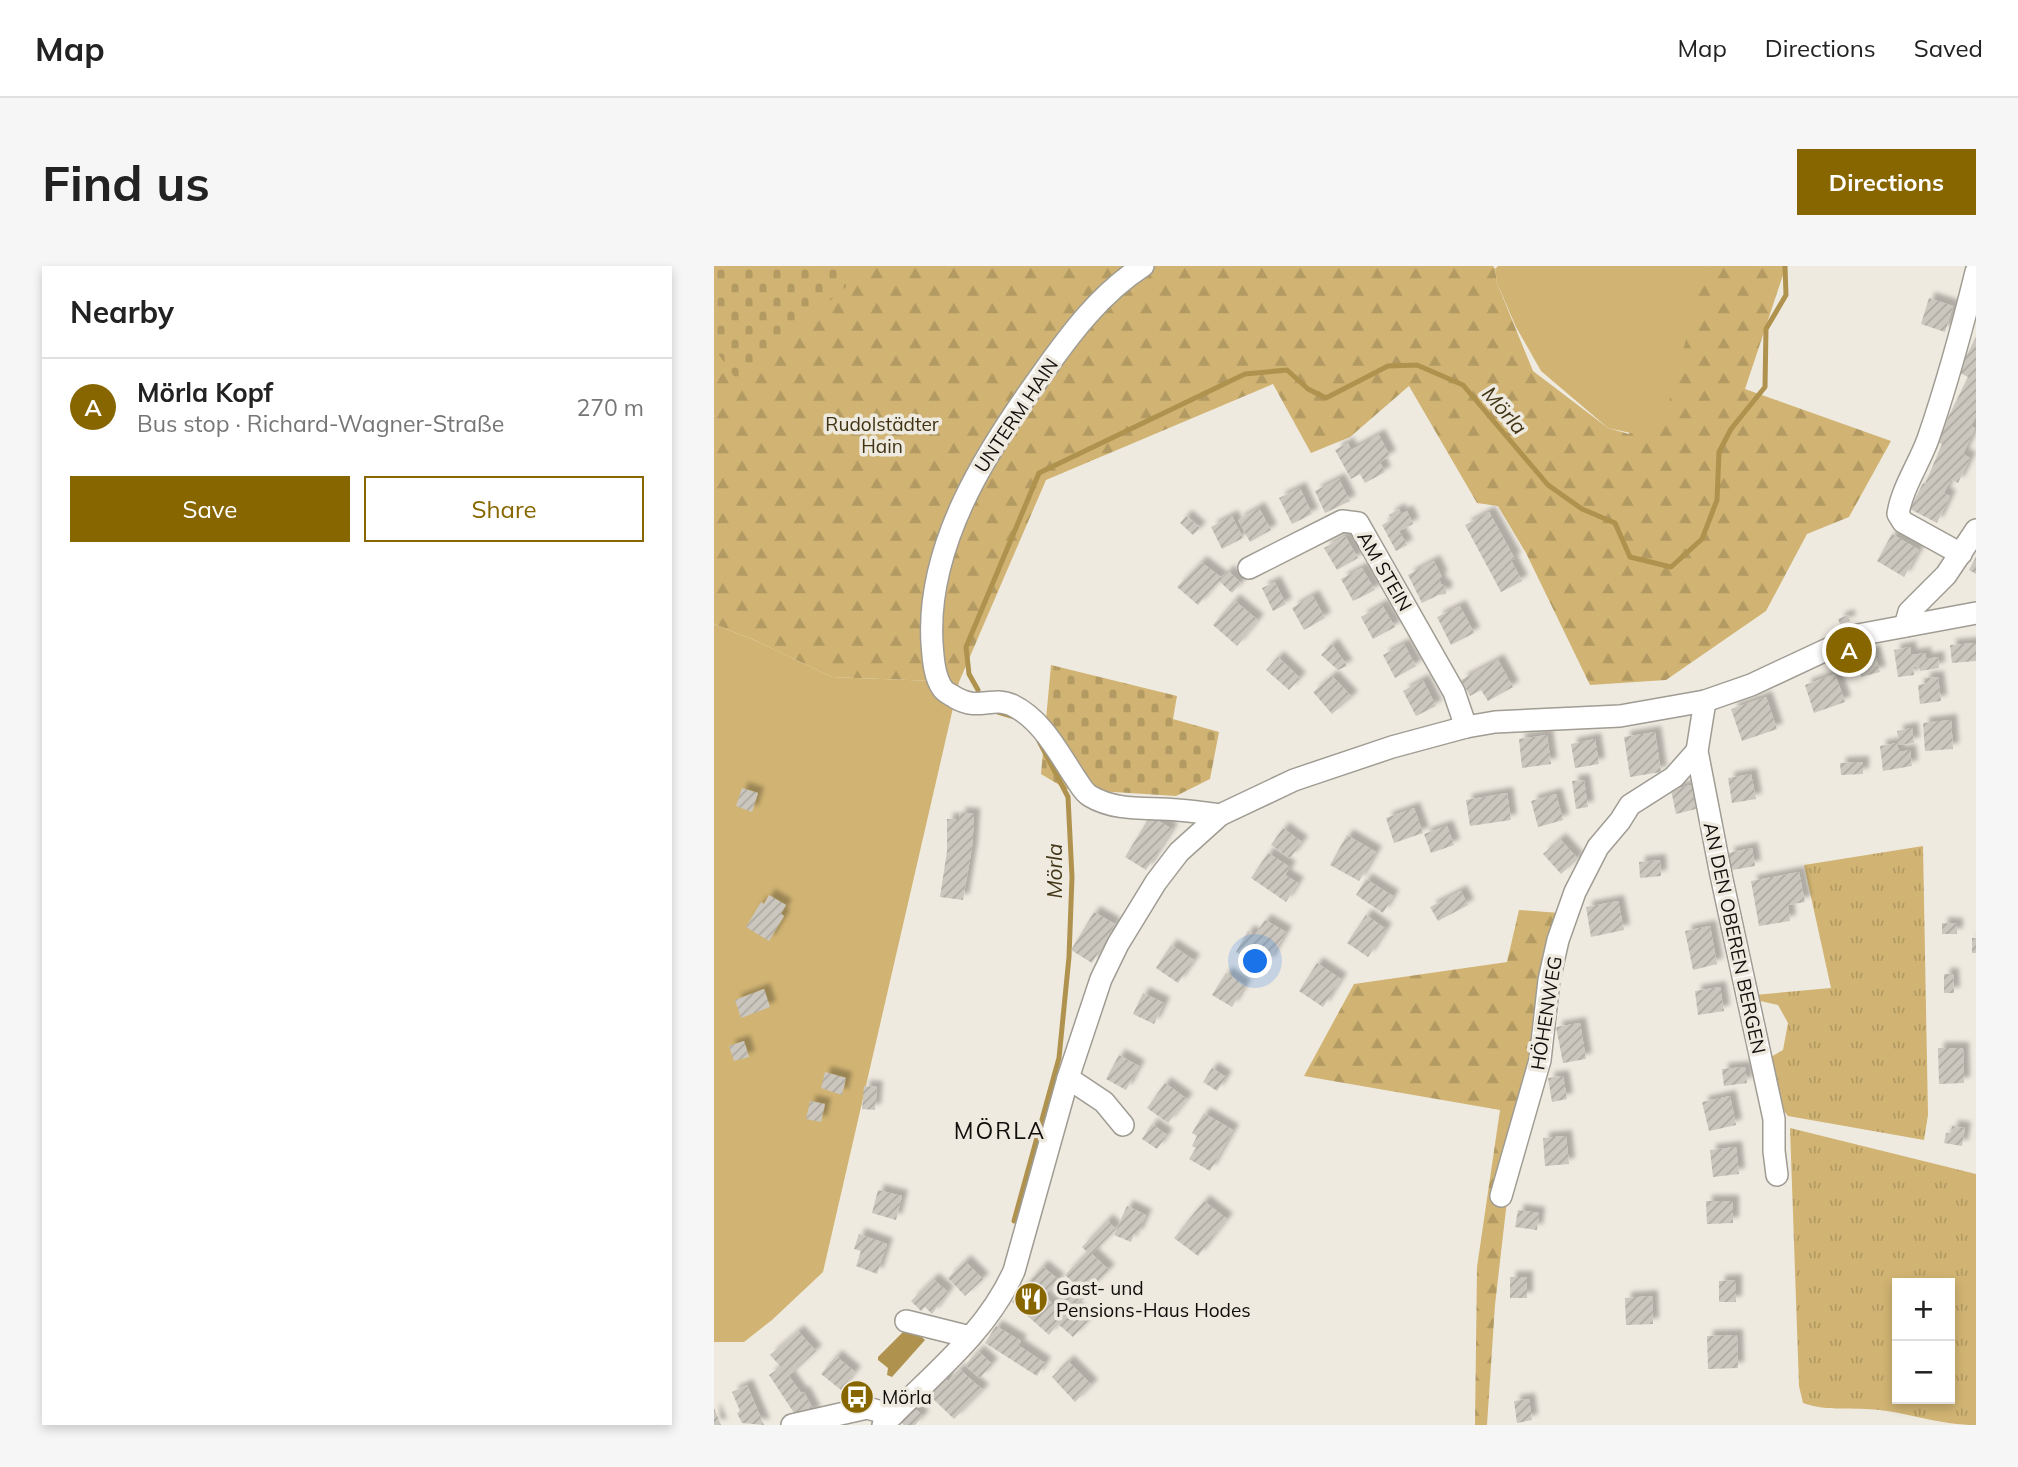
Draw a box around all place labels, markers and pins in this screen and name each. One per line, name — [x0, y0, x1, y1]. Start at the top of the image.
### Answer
pin: A — [1826, 624, 1872, 676]
place label: Gast- und Pensions-Haus Hodes — [1056, 1276, 1251, 1322]
restaurant icon: Gast- und Pensions-Haus Hodes — [1012, 1280, 1050, 1318]
bus stop icon: Mörla — [838, 1378, 876, 1416]
place label: Mörla — [882, 1385, 932, 1409]

